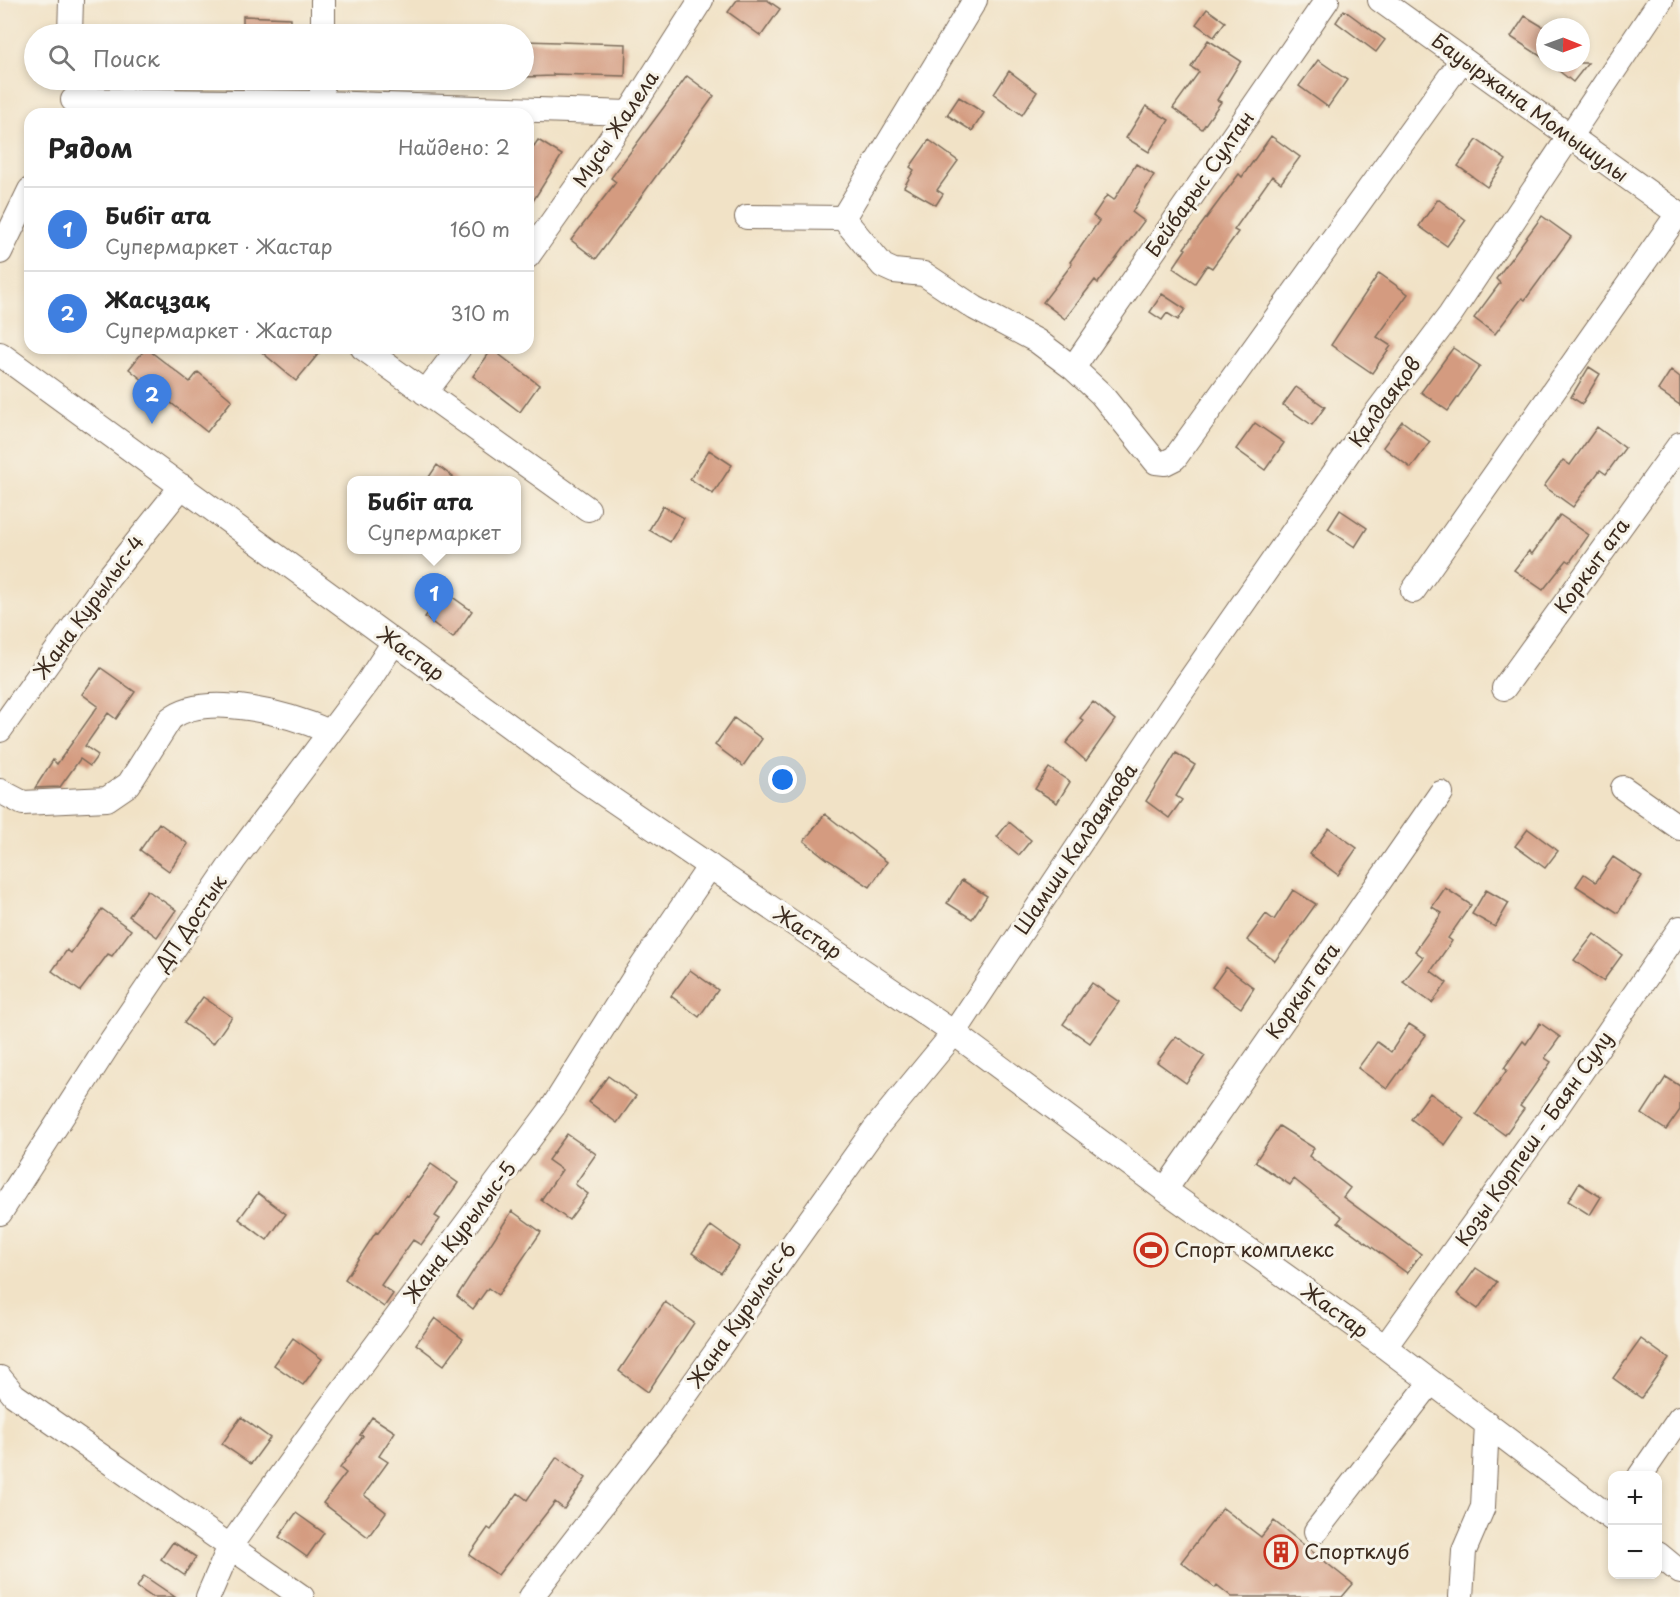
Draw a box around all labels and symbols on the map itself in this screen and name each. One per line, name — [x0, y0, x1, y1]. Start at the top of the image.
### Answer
north arrow — [1536, 18, 1590, 72]
street label: Бауыржана Момышулы — [1426, 25, 1635, 189]
street label: Мусы Жалела — [565, 64, 666, 193]
street label: Бейбарыс Султан — [1138, 104, 1261, 263]
street label: Қалдаяқов — [1341, 350, 1427, 453]
pin: 2 — [132, 374, 172, 424]
street label: Коркыт ата — [1546, 511, 1636, 619]
street label: Жана Курылыс-4 — [25, 528, 151, 685]
pin: 1 — [414, 574, 454, 623]
street label: Жастар — [371, 618, 451, 688]
street label: Шамши Калдаякова — [1006, 756, 1144, 940]
your location — [768, 765, 797, 794]
street label: ДП Достык — [146, 868, 234, 977]
street label: Жастар — [768, 898, 849, 966]
street label: Коркыт ата — [1258, 936, 1347, 1045]
street label: Козы Корпеш - Баян Сулу — [1447, 1025, 1619, 1252]
street label: Жана Курылыс-5 — [395, 1154, 522, 1309]
sports icon: Спорт комплекс — [1133, 1232, 1169, 1268]
place label: Спорт комплекс — [1174, 1234, 1334, 1264]
street label: Жана Курылыс-6 — [679, 1235, 803, 1394]
street label: Жастар — [1295, 1275, 1375, 1345]
building icon: Спортклуб — [1263, 1534, 1299, 1570]
place label: Спортклуб — [1304, 1536, 1410, 1566]

